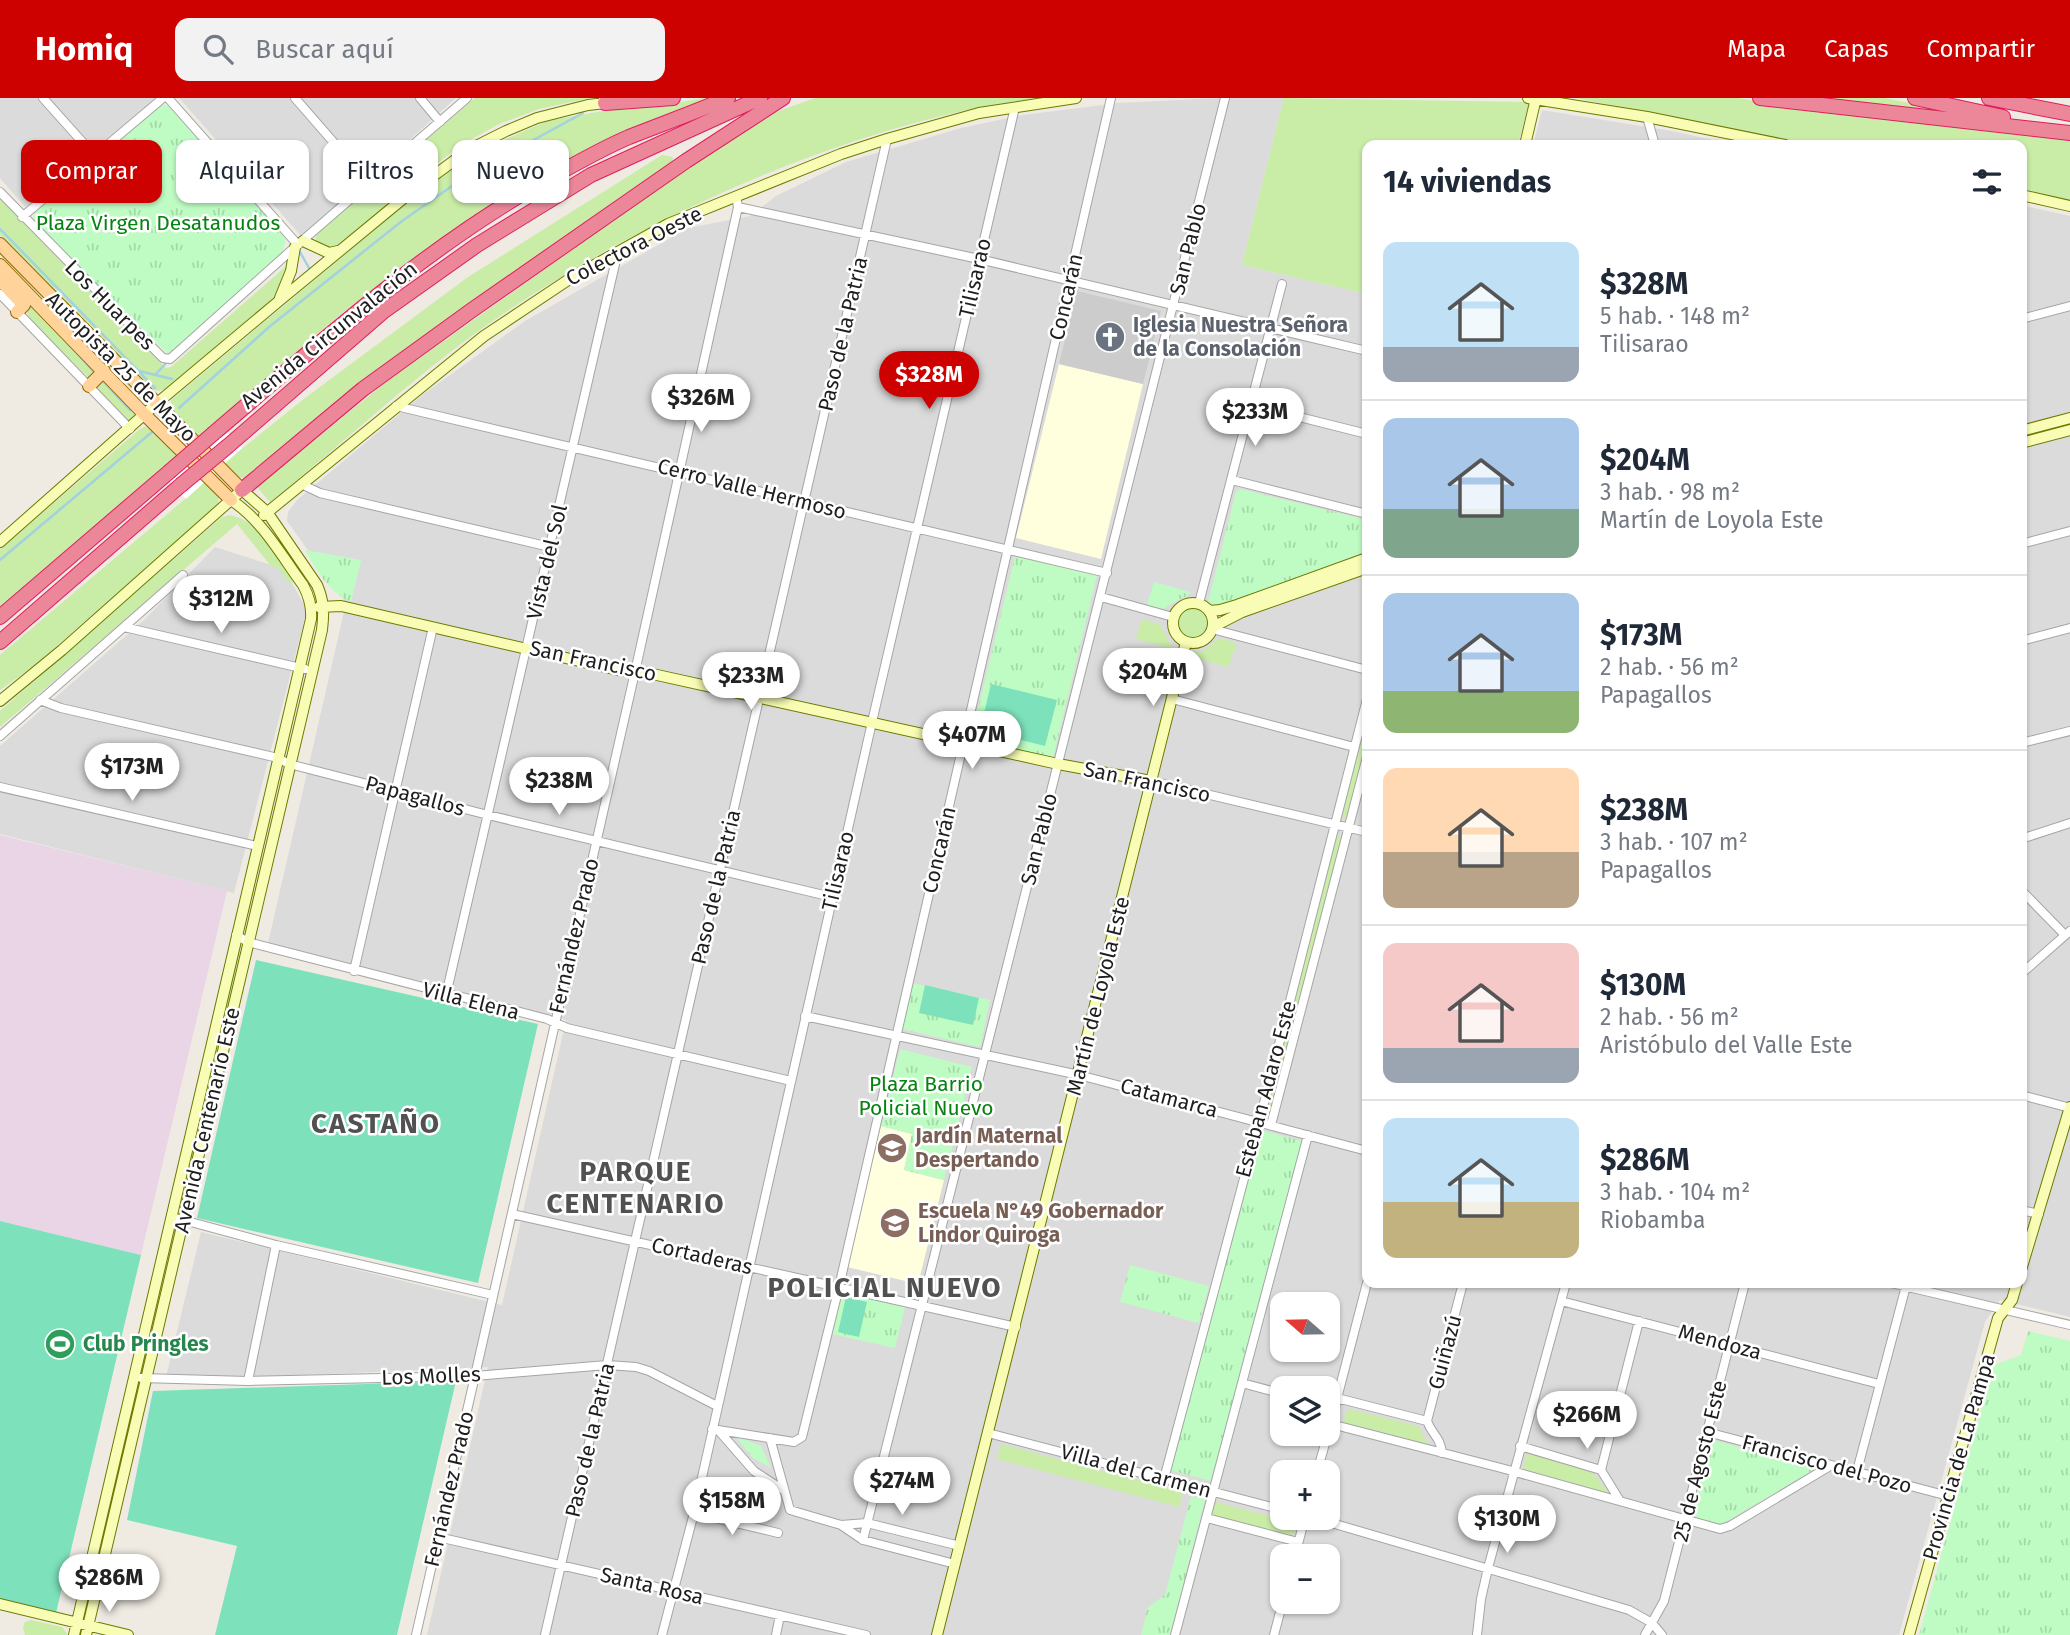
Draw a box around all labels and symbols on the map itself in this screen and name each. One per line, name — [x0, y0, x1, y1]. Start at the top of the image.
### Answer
street label: Colectora Oeste — [561, 200, 707, 292]
street label: San Pablo — [1164, 200, 1212, 298]
park label: Plaza Virgen Desatanudos — [36, 210, 280, 236]
street label: Tilisarao — [953, 236, 997, 320]
street label: Concarán — [1043, 251, 1089, 343]
street label: Los Huarpes — [59, 254, 161, 356]
street label: Paso de la Patria — [813, 254, 873, 414]
street label: Avenida Circunvalación — [235, 256, 423, 414]
street label: Autopista 25 de Mayo — [40, 286, 202, 448]
place label: Iglesia Nuestra Señora de la Consolación — [1133, 312, 1348, 362]
church icon: Iglesia Nuestra Señora de la Consolación — [1093, 320, 1127, 354]
pin: $328M — [880, 352, 978, 411]
pin: $326M — [652, 374, 750, 434]
pin: $233M — [1206, 388, 1304, 448]
street label: Cerro Valle Hermoso — [655, 453, 849, 525]
street label: Vista del Sol — [521, 502, 573, 622]
pin: $312M — [172, 575, 270, 635]
street label: San Francisco — [527, 635, 659, 687]
pin: $204M — [1104, 648, 1202, 708]
pin: $233M — [702, 652, 800, 712]
pin: $407M — [923, 712, 1021, 771]
pin: $173M — [83, 744, 181, 803]
street label: San Francisco — [1081, 756, 1213, 808]
pin: $238M — [510, 758, 608, 817]
street label: Papagallos — [362, 770, 468, 822]
street label: San Pablo — [1015, 790, 1063, 888]
street label: Concarán — [916, 804, 962, 896]
street label: Paso de la Patria — [686, 807, 746, 967]
street label: Tilisarao — [816, 829, 860, 913]
street label: Fernández Prado — [543, 856, 605, 1016]
street label: Martín de Loyola Este — [1061, 894, 1135, 1098]
street label: Villa Elena — [420, 976, 522, 1026]
street label: Esteban Adaro Este — [1230, 998, 1302, 1180]
street label: Avenida Centenario Este — [168, 1005, 246, 1235]
park label: Plaza Barrio Policial Nuevo — [858, 1071, 994, 1121]
street label: Catamarca — [1117, 1073, 1221, 1123]
district label: CASTAÑO — [311, 1107, 441, 1140]
place label: Jardín Maternal Despertando — [914, 1123, 1063, 1173]
school or university icon: Jardín Maternal Despertando — [875, 1131, 909, 1165]
district label: PARQUE CENTENARIO — [546, 1155, 726, 1220]
place label: Escuela N°49 Gobernador Lindor Quiroga — [918, 1198, 1164, 1248]
school or university icon: Escuela N°49 Gobernador Lindor Quiroga — [878, 1206, 912, 1240]
street label: Cortaderas — [649, 1232, 755, 1280]
district label: POLICIAL NUEVO — [767, 1271, 1003, 1304]
north arrow — [1270, 1292, 1340, 1362]
street label: Guiñazú — [1423, 1312, 1467, 1392]
street label: Mendoza — [1676, 1318, 1764, 1366]
sports icon: Club Pringles — [43, 1327, 77, 1361]
place label: Club Pringles — [83, 1331, 209, 1357]
street label: Provincia de La Pampa — [1917, 1351, 2001, 1563]
street label: Paso de la Patria — [560, 1360, 620, 1520]
street label: Los Molles — [381, 1361, 481, 1391]
street label: 25 de Agosto Este — [1667, 1378, 1733, 1544]
pin: $266M — [1538, 1392, 1636, 1451]
street label: Fernández Prado — [418, 1409, 480, 1569]
street label: Francisco del Pozo — [1739, 1429, 1915, 1499]
street label: Villa del Carmen — [1058, 1438, 1214, 1504]
pin: $274M — [853, 1458, 951, 1517]
pin: $158M — [683, 1478, 781, 1537]
pin: $130M — [1458, 1496, 1556, 1555]
pin: $286M — [60, 1554, 158, 1614]
street label: Santa Rosa — [598, 1561, 706, 1611]

